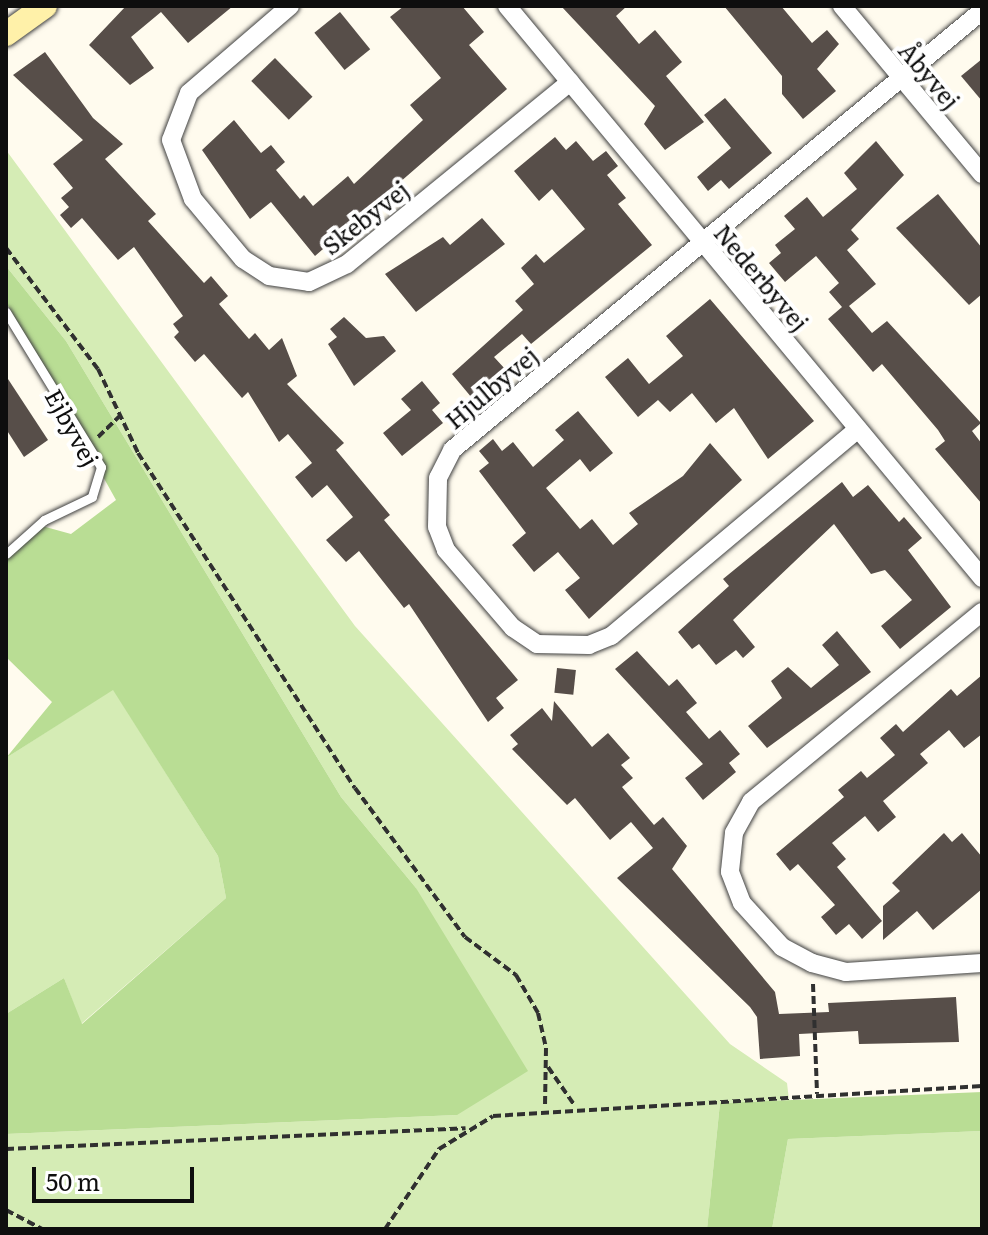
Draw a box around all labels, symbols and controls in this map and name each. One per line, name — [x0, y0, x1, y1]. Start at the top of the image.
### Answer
street label: Åbyvej — [894, 36, 966, 114]
street label: Skebyvej — [316, 174, 414, 260]
street label: Nederbyvej — [709, 218, 815, 336]
street label: Hjulbyvej — [439, 340, 543, 434]
street label: Ejbyvej — [40, 383, 106, 471]
scale bar — [36, 1151, 198, 1201]
text: 50 m — [46, 1163, 100, 1198]

